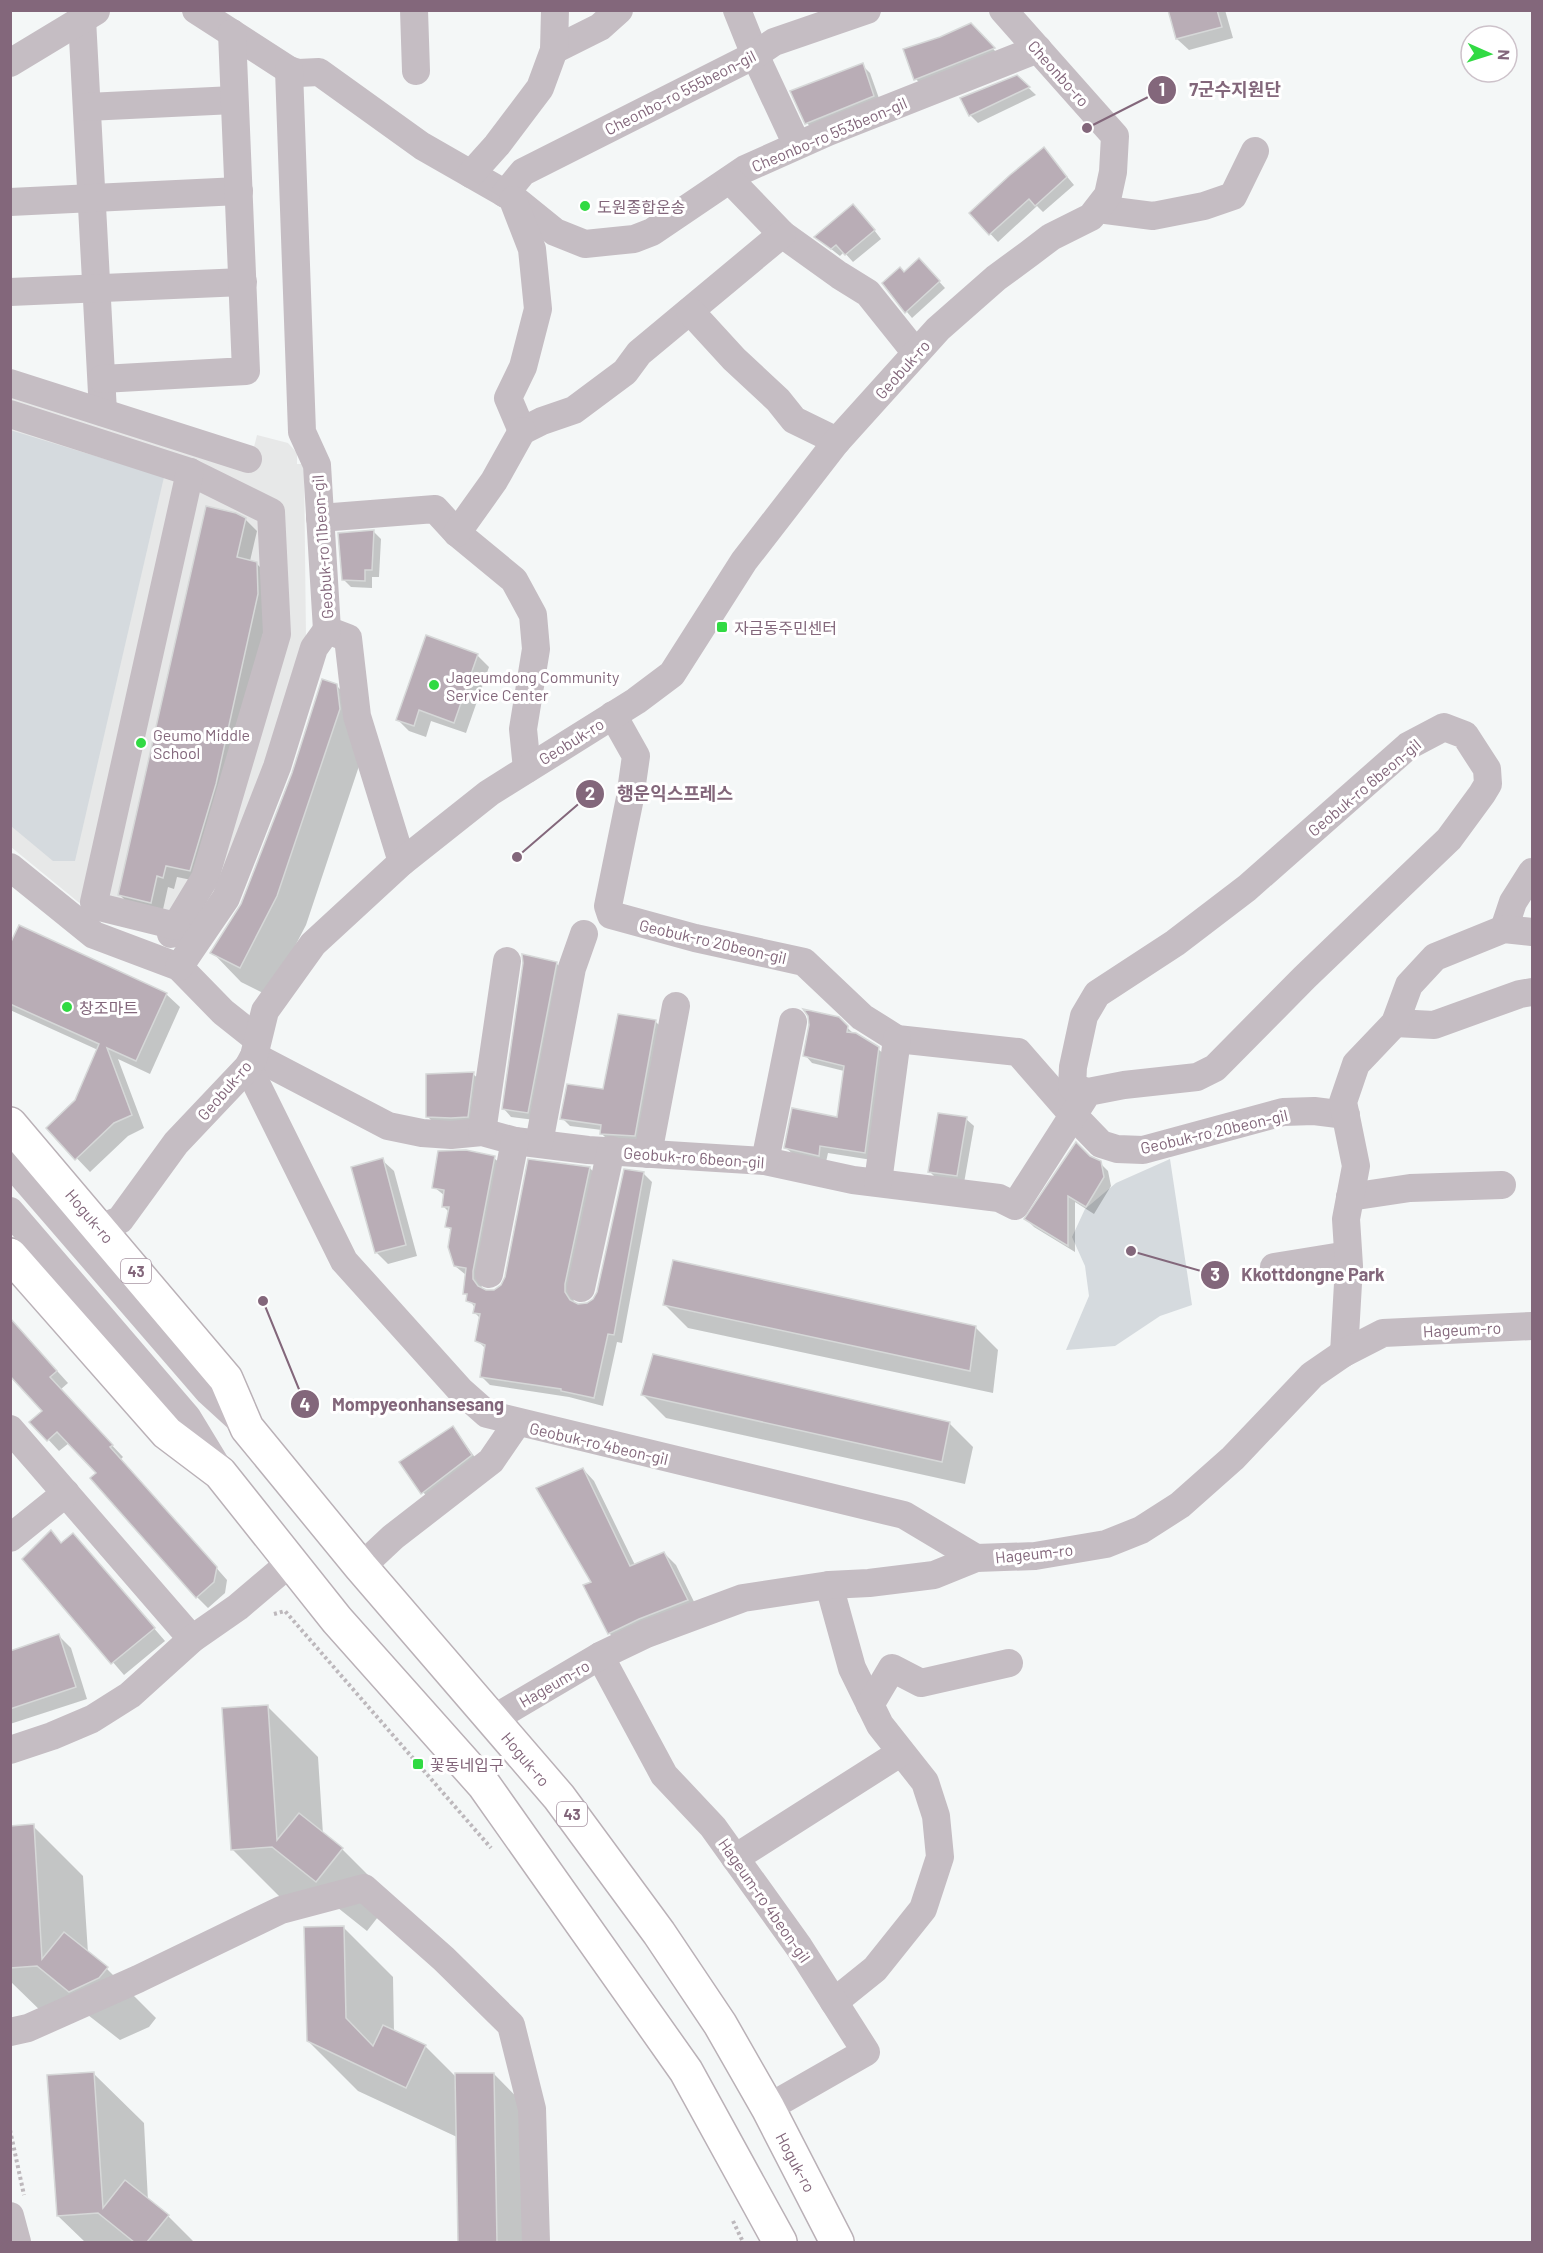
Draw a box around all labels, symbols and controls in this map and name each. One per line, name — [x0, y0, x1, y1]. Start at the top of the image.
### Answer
north arrow — [1459, 24, 1519, 84]
street label: Cheonbo-ro — [1024, 36, 1094, 110]
street label: Cheonbo-ro 555beon-gil — [601, 46, 759, 138]
text: N — [1495, 49, 1514, 61]
callout: 7군수지원단 — [1147, 72, 1293, 108]
text: 1 — [1159, 78, 1165, 100]
text: 7군수지원단 — [1189, 78, 1281, 100]
street label: Cheonbo-ro 553beon-gil — [748, 93, 910, 175]
place label: 도원종합운송 — [597, 197, 685, 216]
marker: 도원종합운송 — [578, 199, 592, 213]
street label: Geobuk-ro — [871, 336, 933, 402]
street label: Geobuk-ro 11beon-gil — [307, 474, 337, 620]
place label: 자금동주민센터 — [734, 618, 837, 637]
marker: 자금동주민센터 — [715, 620, 729, 634]
place label: Jageumdong Community Service Center — [446, 667, 620, 704]
marker: Jageumdong Community Service Center — [427, 678, 441, 692]
street label: Geobuk-ro — [535, 714, 607, 768]
place label: Geumo Middle School — [153, 725, 250, 762]
street label: Geobuk-ro 6beon-gil — [1304, 734, 1424, 840]
marker: Geumo Middle School — [134, 736, 148, 750]
callout: 행운익스프레스 — [575, 776, 745, 812]
text: 2 — [585, 782, 595, 804]
text: 행운익스프레스 — [617, 782, 733, 804]
street label: Geobuk-ro 20beon-gil — [637, 915, 789, 967]
place label: 창조마트 — [79, 998, 138, 1017]
marker: 창조마트 — [60, 1000, 74, 1014]
street label: Geobuk-ro — [193, 1056, 255, 1124]
street label: Geobuk-ro 20beon-gil — [1138, 1105, 1290, 1157]
street label: Geobuk-ro 6beon-gil — [623, 1143, 765, 1171]
street label: Hoguk-ro — [62, 1185, 118, 1247]
callout: Kkottdongne Park — [1200, 1257, 1397, 1293]
road number: 43 — [121, 1259, 151, 1283]
text: 3 — [1210, 1263, 1220, 1285]
text: Kkottdongne Park — [1241, 1263, 1385, 1285]
street label: Hageum-ro — [1422, 1317, 1502, 1341]
callout: Mompyeonhansesang — [290, 1386, 517, 1422]
text: 4 — [300, 1393, 311, 1415]
text: Mompyeonhansesang — [332, 1393, 504, 1415]
street label: Geobuk-ro 4beon-gil — [528, 1418, 670, 1468]
street label: Hageum-ro — [994, 1539, 1074, 1567]
street label: Hageum-ro — [515, 1655, 593, 1711]
street label: Hoguk-ro — [498, 1728, 554, 1790]
place label: 꽃동네입구 — [430, 1755, 504, 1774]
marker: 꽃동네입구 — [411, 1757, 425, 1771]
road number: 43 — [557, 1802, 587, 1826]
street label: Hageum-ro 4beon-gil — [715, 1834, 815, 1966]
street label: Hoguk-ro — [772, 2129, 820, 2195]

